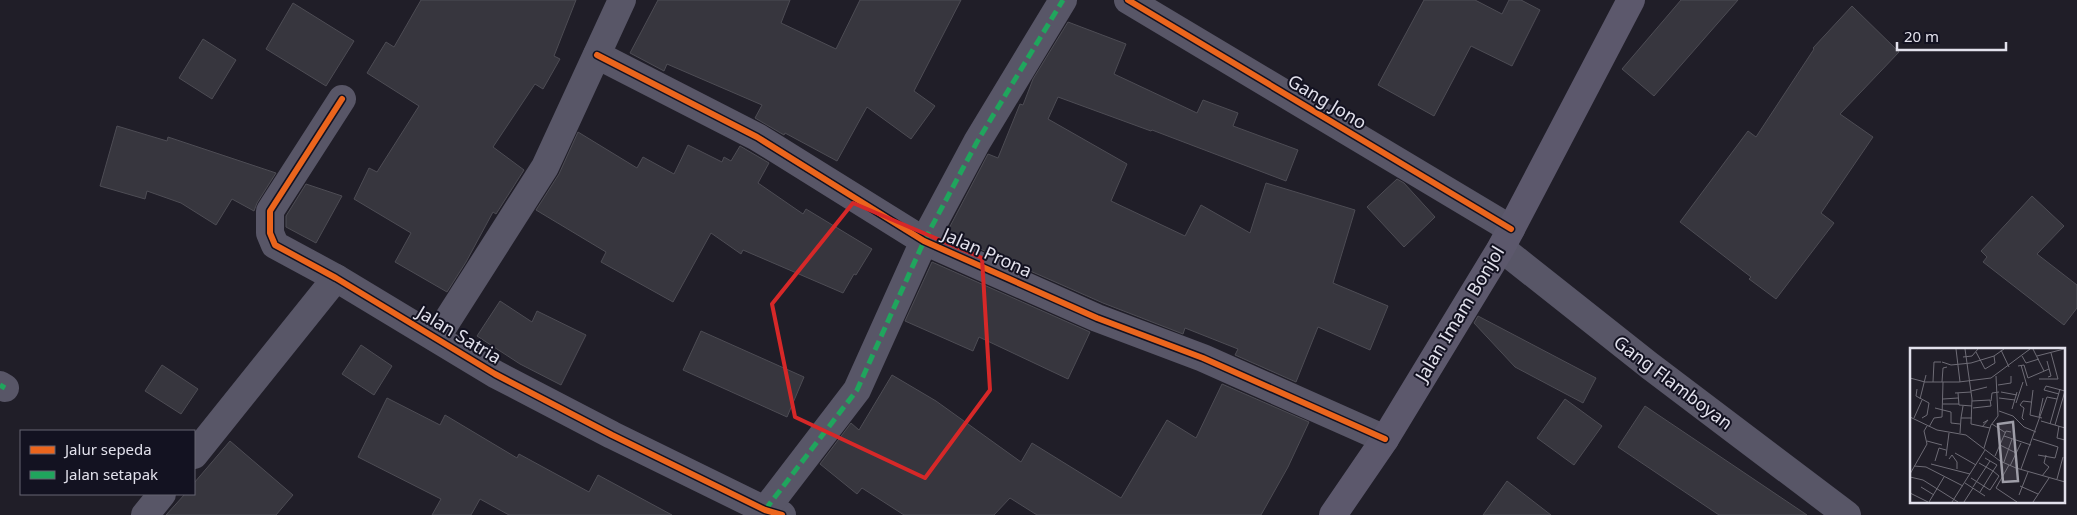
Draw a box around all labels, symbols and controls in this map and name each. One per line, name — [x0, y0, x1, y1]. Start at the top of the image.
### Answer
scale bar — [1897, 20, 2006, 52]
text: 20 m — [1904, 26, 1939, 46]
street label: Gang Jono — [1284, 68, 1371, 134]
street label: Jalan Prona — [937, 221, 1036, 282]
street label: Jalan Imam Bonjol — [1408, 241, 1509, 387]
street label: Jalan Satria — [411, 299, 506, 369]
street label: Gang Flamboyan — [1609, 330, 1738, 435]
inset map — [1910, 348, 2064, 502]
legend — [20, 430, 195, 495]
text: Jalur sepeda — [63, 439, 152, 459]
text: Jalan setapak — [63, 464, 158, 484]

